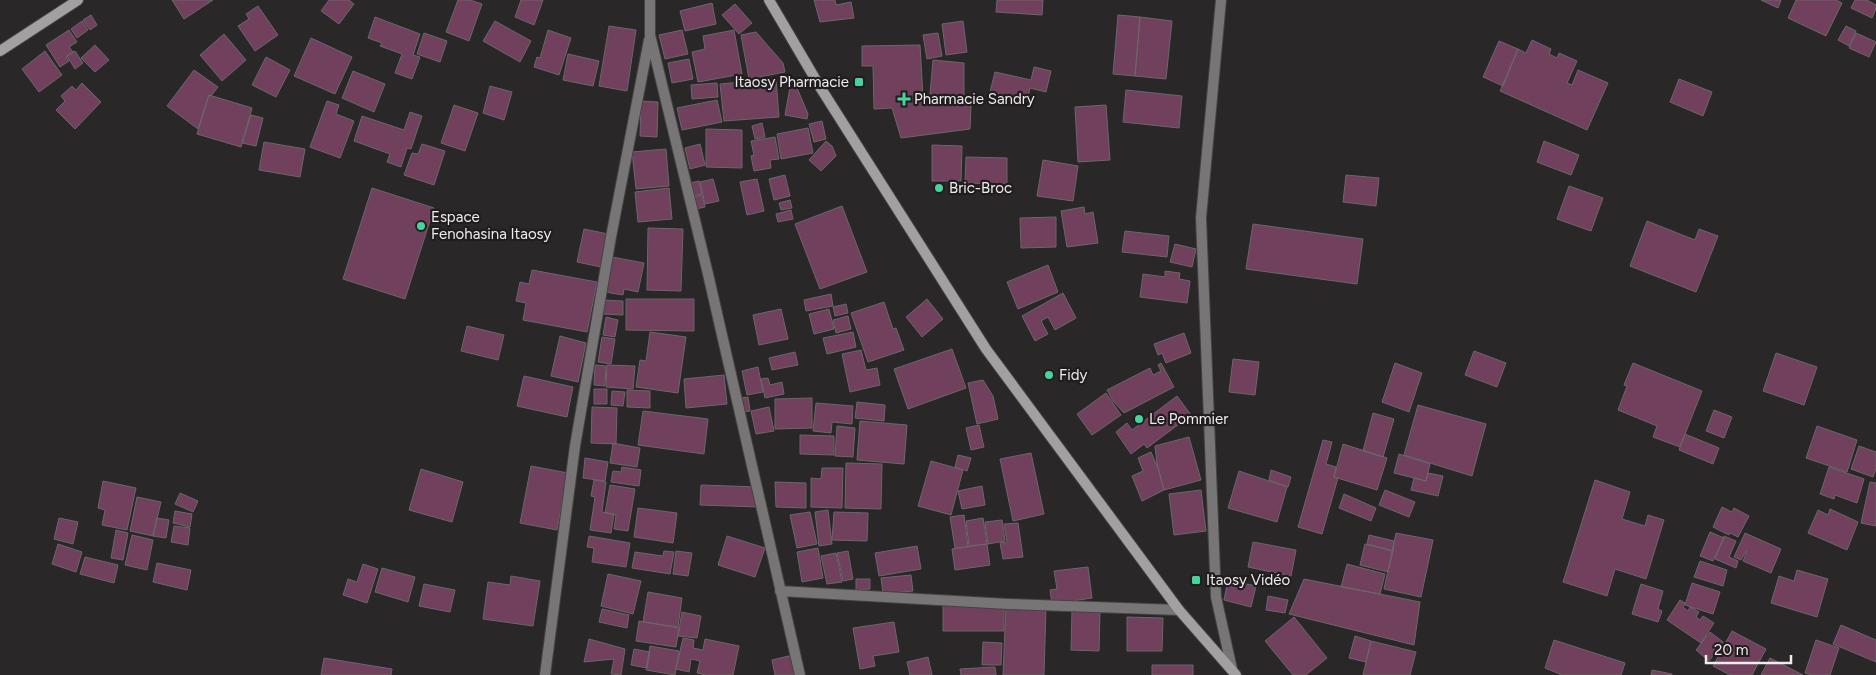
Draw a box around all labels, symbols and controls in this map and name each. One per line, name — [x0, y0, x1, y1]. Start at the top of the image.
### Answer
place label: Itaosy Pharmacie — [734, 73, 849, 91]
marker: Itaosy Pharmacie — [853, 76, 865, 88]
place label: Pharmacie Sandry — [914, 90, 1035, 108]
marker: Pharmacie Sandry — [898, 93, 910, 105]
place label: Bric-Broc — [949, 179, 1012, 197]
marker: Bric-Broc — [933, 182, 945, 194]
place label: Espace Fenohasina Itaosy — [431, 208, 552, 243]
marker: Espace Fenohasina Itaosy — [415, 220, 427, 232]
place label: Fidy — [1059, 366, 1087, 384]
marker: Fidy — [1043, 369, 1055, 381]
place label: Le Pommier — [1149, 410, 1228, 428]
marker: Le Pommier — [1133, 413, 1145, 425]
place label: Itaosy Vidéo — [1206, 571, 1291, 589]
marker: Itaosy Vidéo — [1190, 574, 1202, 586]
scale bar — [1706, 632, 1791, 664]
text: 20 m — [1714, 641, 1748, 659]

